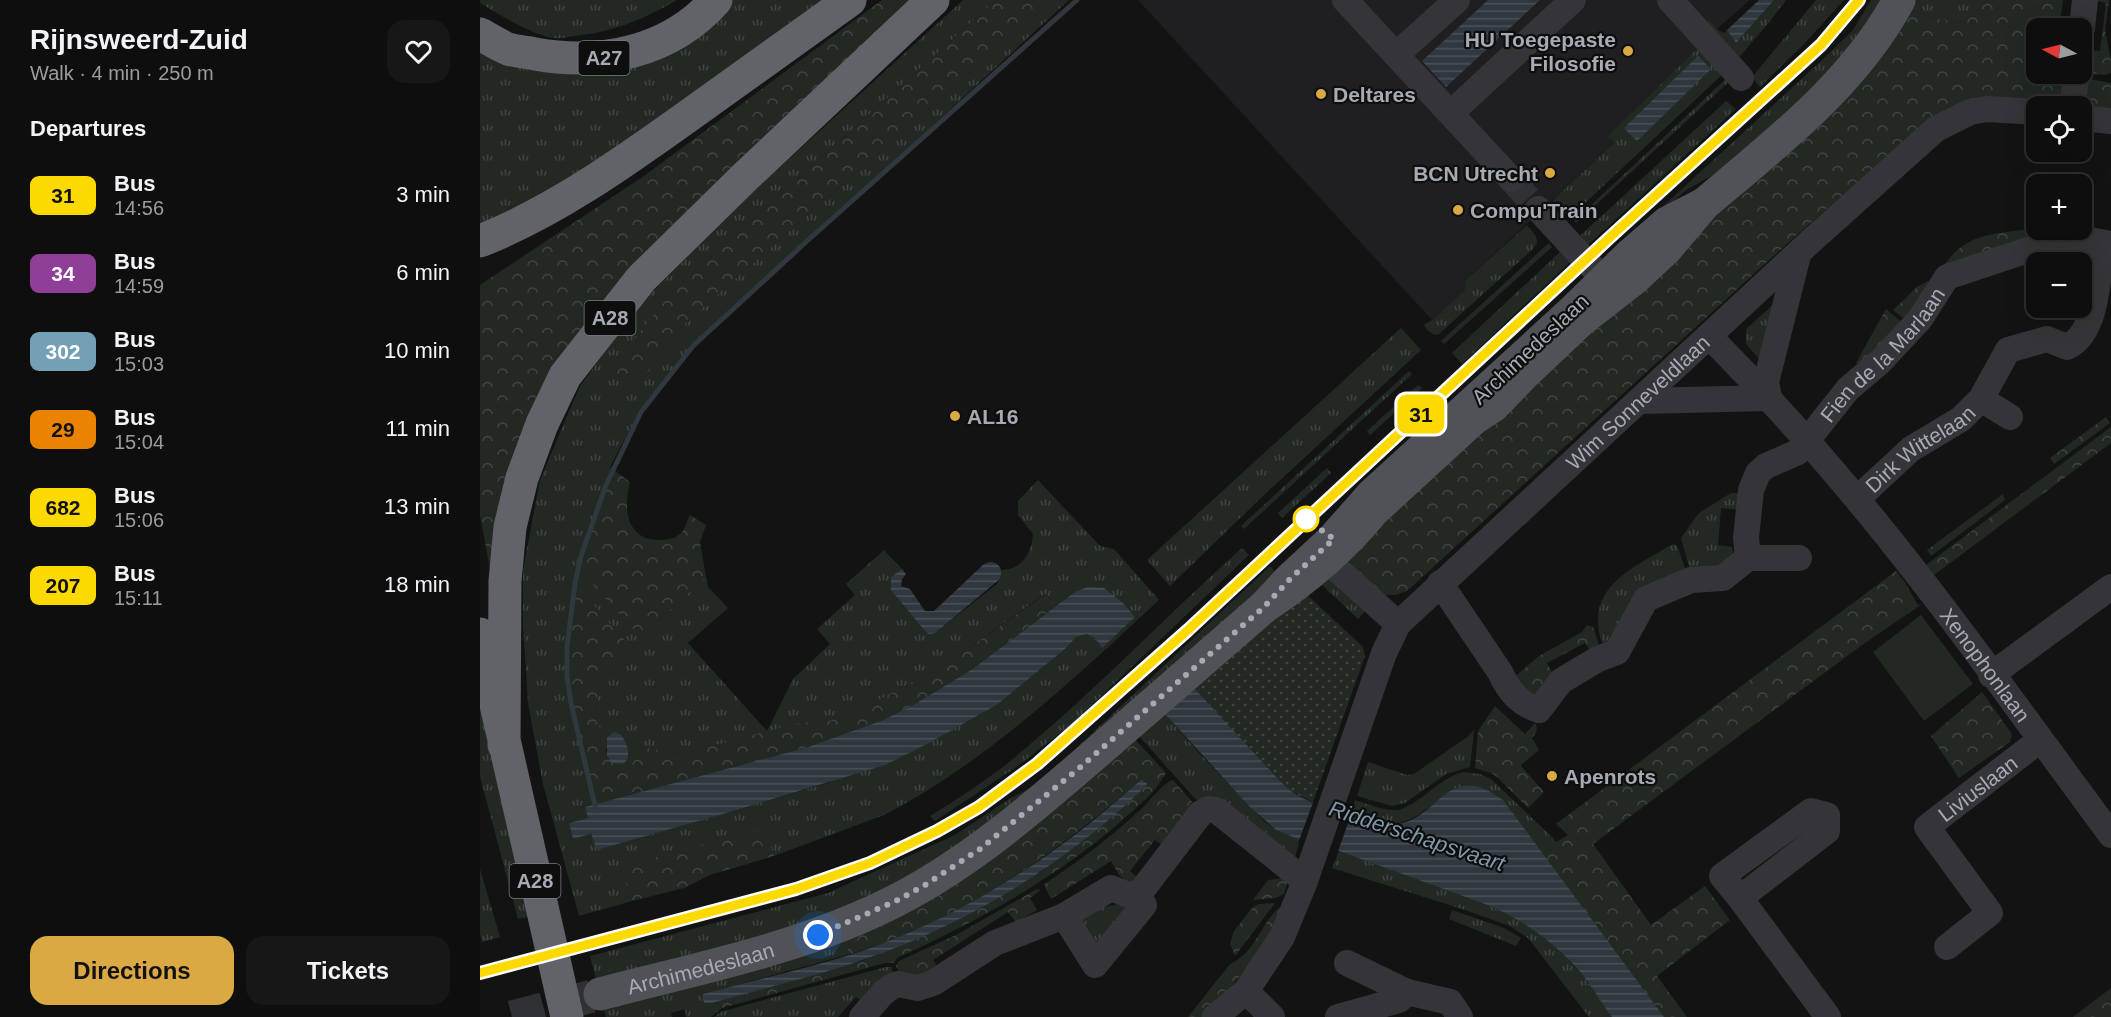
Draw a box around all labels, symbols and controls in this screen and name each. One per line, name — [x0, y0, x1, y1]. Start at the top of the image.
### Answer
north arrow — [2026, 18, 2092, 84]
map controls — [2026, 18, 2092, 318]
button: heart — [387, 20, 450, 83]
text: Rijnsweerd-Zuid — [30, 24, 248, 55]
place label: HU Toegepaste Filosofie — [1465, 28, 1616, 75]
road number: A27 — [578, 41, 630, 75]
marker: HU Toegepaste Filosofie — [1621, 44, 1635, 58]
text: Walk · 4 min · 250 m — [30, 62, 214, 84]
place label: Deltares — [1333, 83, 1416, 106]
marker: Deltares — [1314, 87, 1328, 101]
button: locate — [2026, 96, 2092, 162]
text: Departures — [30, 116, 146, 141]
place label: BCN Utrecht — [1413, 162, 1538, 185]
marker: BCN Utrecht — [1543, 166, 1557, 180]
text: Bus — [114, 171, 156, 196]
button: + — [2026, 174, 2092, 240]
text: 3 min — [396, 182, 450, 207]
text: 31 — [51, 184, 75, 207]
text: 14:56 — [114, 197, 164, 219]
place label: Compu'Train — [1470, 199, 1598, 222]
marker: Compu'Train — [1451, 203, 1465, 217]
text: Bus — [114, 249, 156, 274]
button: − — [2026, 252, 2092, 318]
text: 6 min — [396, 260, 450, 285]
text: 34 — [51, 262, 75, 285]
text: 14:59 — [114, 275, 164, 297]
street label: Fien de la Marlaan — [1815, 283, 1949, 426]
street label: Archimedeslaan — [1467, 289, 1593, 409]
road number: A28 — [584, 301, 636, 335]
text: Bus — [114, 327, 156, 352]
street label: Wim Sonneveldlaan — [1561, 330, 1714, 474]
text: 10 min — [384, 338, 450, 363]
text: 302 — [45, 340, 81, 363]
text: 15:03 — [114, 353, 164, 375]
line badge: 31 — [1394, 394, 1448, 434]
street label: Dirk Wittelaan — [1861, 401, 1979, 497]
text: 31 — [1409, 403, 1433, 426]
text: Bus — [114, 405, 156, 430]
place label: AL16 — [967, 405, 1018, 428]
marker: AL16 — [948, 409, 962, 423]
text: 11 min — [386, 416, 450, 441]
text: 29 — [51, 418, 75, 441]
text: 15:04 — [114, 431, 164, 453]
text: Bus — [114, 483, 156, 508]
text: 13 min — [384, 494, 450, 519]
text: 682 — [45, 496, 81, 519]
unlabelled marker — [1293, 506, 1319, 532]
text: 15:06 — [114, 509, 164, 531]
text: Bus — [114, 561, 156, 586]
text: 18 min — [384, 572, 450, 597]
text: 207 — [45, 574, 81, 597]
text: 15:11 — [114, 587, 163, 609]
street label: Xenophonlaan — [1936, 603, 2035, 726]
street label: Liviuslaan — [1933, 751, 2021, 826]
place label: Apenrots — [1564, 765, 1656, 788]
marker: Apenrots — [1545, 769, 1559, 783]
water label: Ridderschapsvaart — [1326, 796, 1509, 877]
road number: A28 — [509, 864, 560, 898]
your location — [803, 920, 833, 950]
button: Directions — [30, 936, 234, 1005]
button: Tickets — [246, 936, 450, 1005]
street label: Archimedeslaan — [625, 938, 777, 998]

